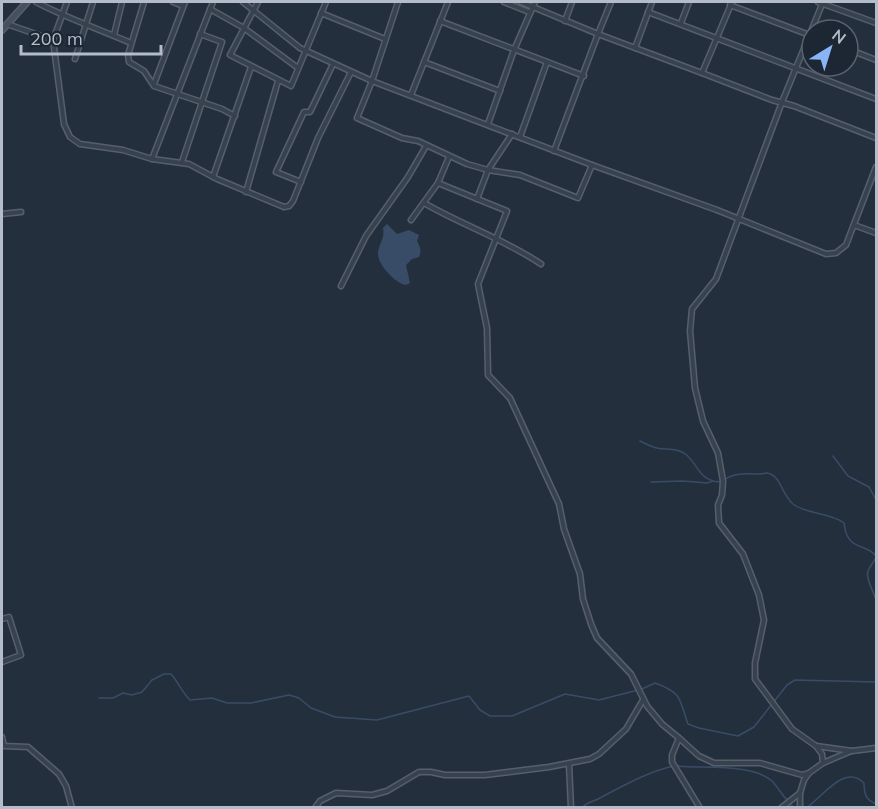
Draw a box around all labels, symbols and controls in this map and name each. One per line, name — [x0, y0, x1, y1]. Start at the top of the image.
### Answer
scale bar — [21, 18, 160, 56]
north arrow — [800, 18, 860, 78]
text: N — [828, 25, 850, 48]
text: 200 m — [30, 27, 83, 50]

